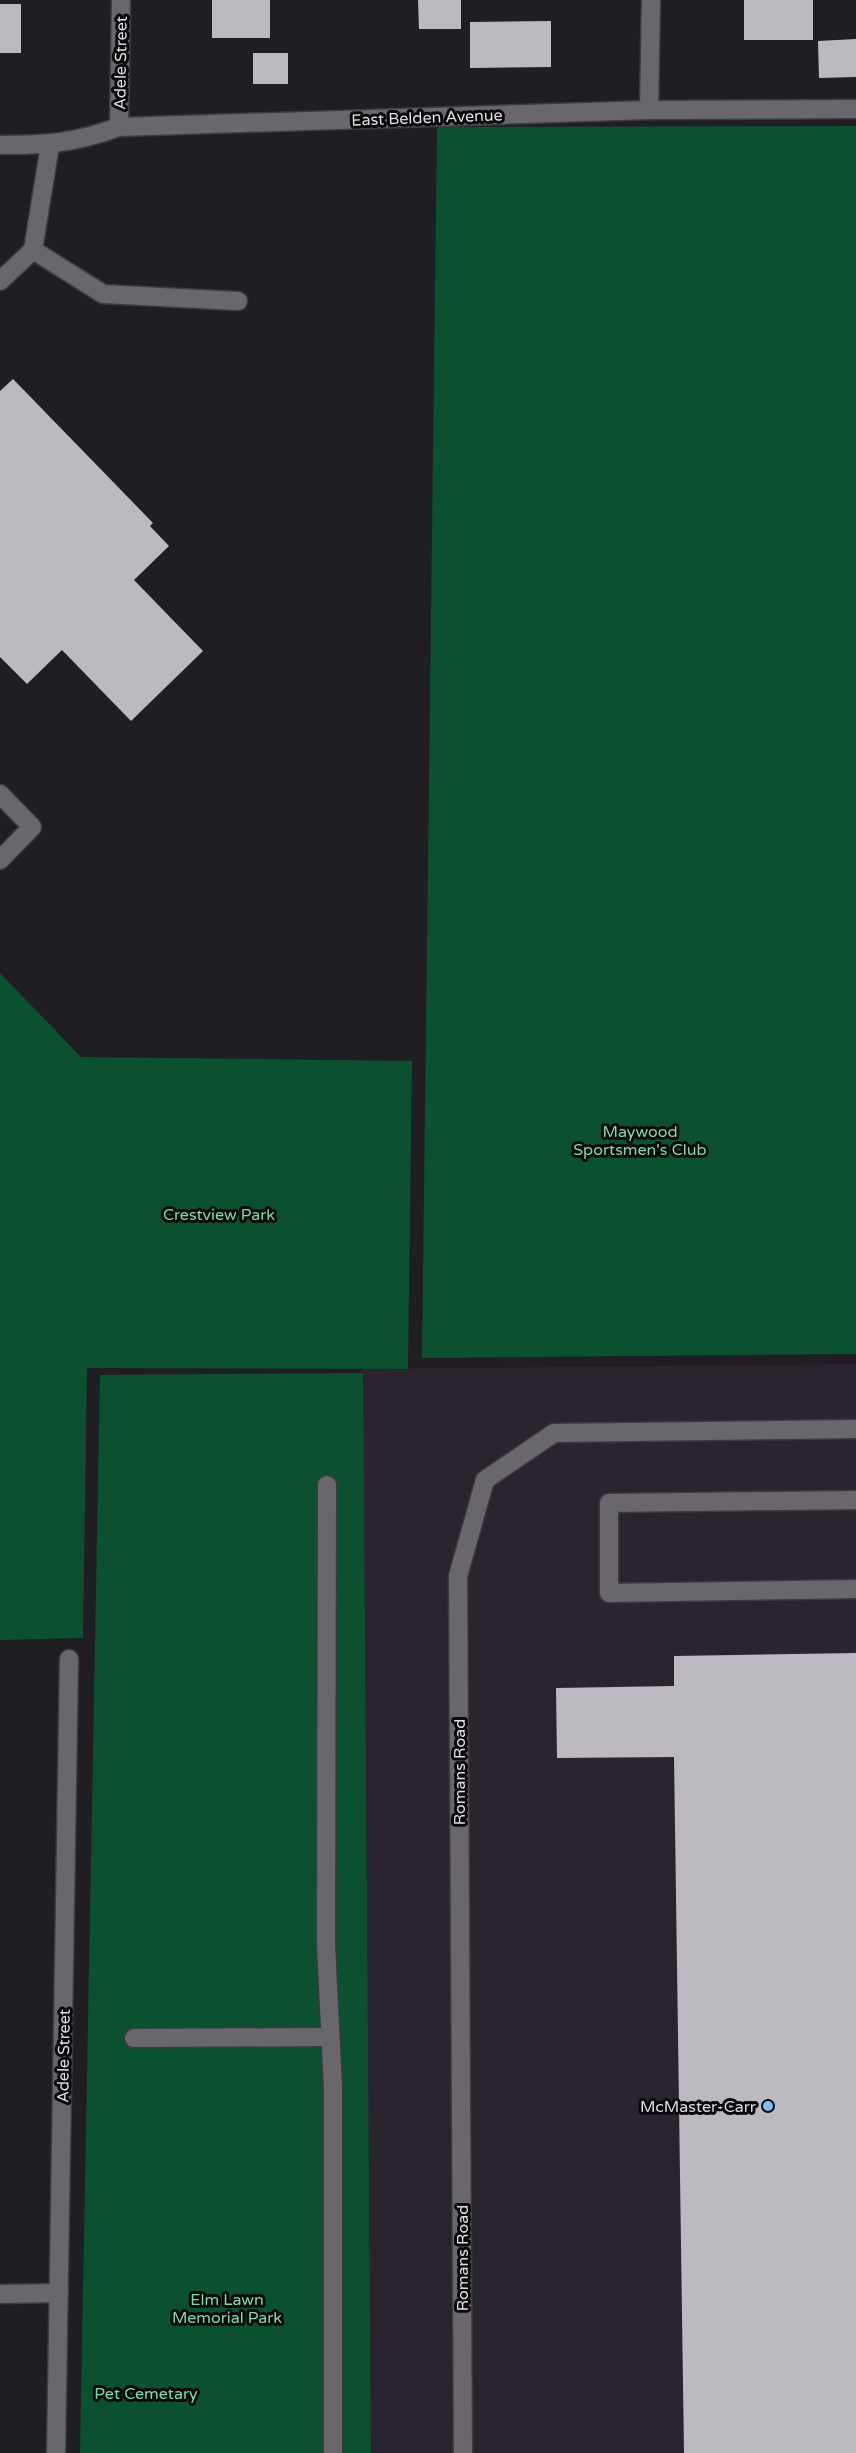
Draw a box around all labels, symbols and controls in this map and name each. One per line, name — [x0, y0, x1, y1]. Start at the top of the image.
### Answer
street label: Adele Street — [110, 16, 132, 110]
street label: East Belden Avenue — [351, 105, 503, 131]
park label: Maywood Sportsmen's Club — [573, 1122, 707, 1160]
park label: Crestview Park — [163, 1205, 275, 1225]
street label: Romans Road — [450, 1719, 470, 1825]
street label: Adele Street — [53, 2009, 75, 2103]
place label: McMaster-Carr — [640, 2097, 757, 2117]
marker: McMaster-Carr — [761, 2099, 775, 2113]
street label: Romans Road — [453, 2205, 473, 2311]
park label: Elm Lawn Memorial Park — [172, 2290, 282, 2328]
park label: Pet Cemetary — [94, 2384, 198, 2404]

